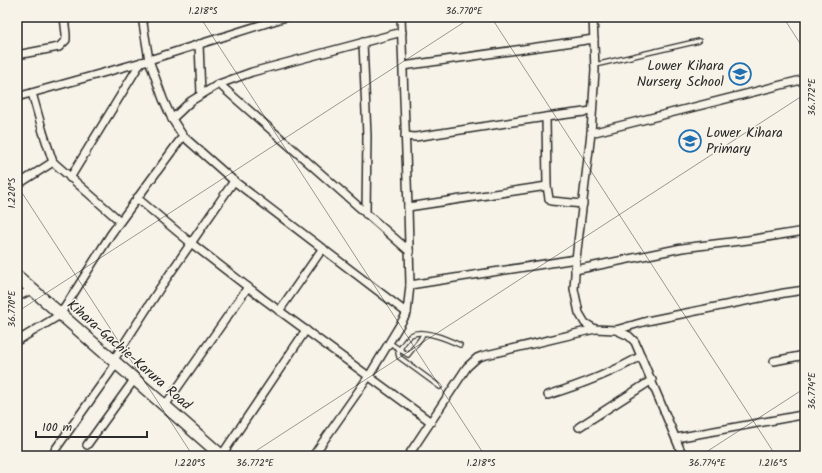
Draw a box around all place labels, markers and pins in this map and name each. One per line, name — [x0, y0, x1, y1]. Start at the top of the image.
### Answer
place label: Lower Kihara Nursery School — [637, 55, 725, 93]
school or university icon: Lower Kihara Nursery School — [727, 61, 753, 87]
place label: Lower Kihara Primary — [706, 122, 783, 160]
school or university icon: Lower Kihara Primary — [677, 128, 703, 154]

